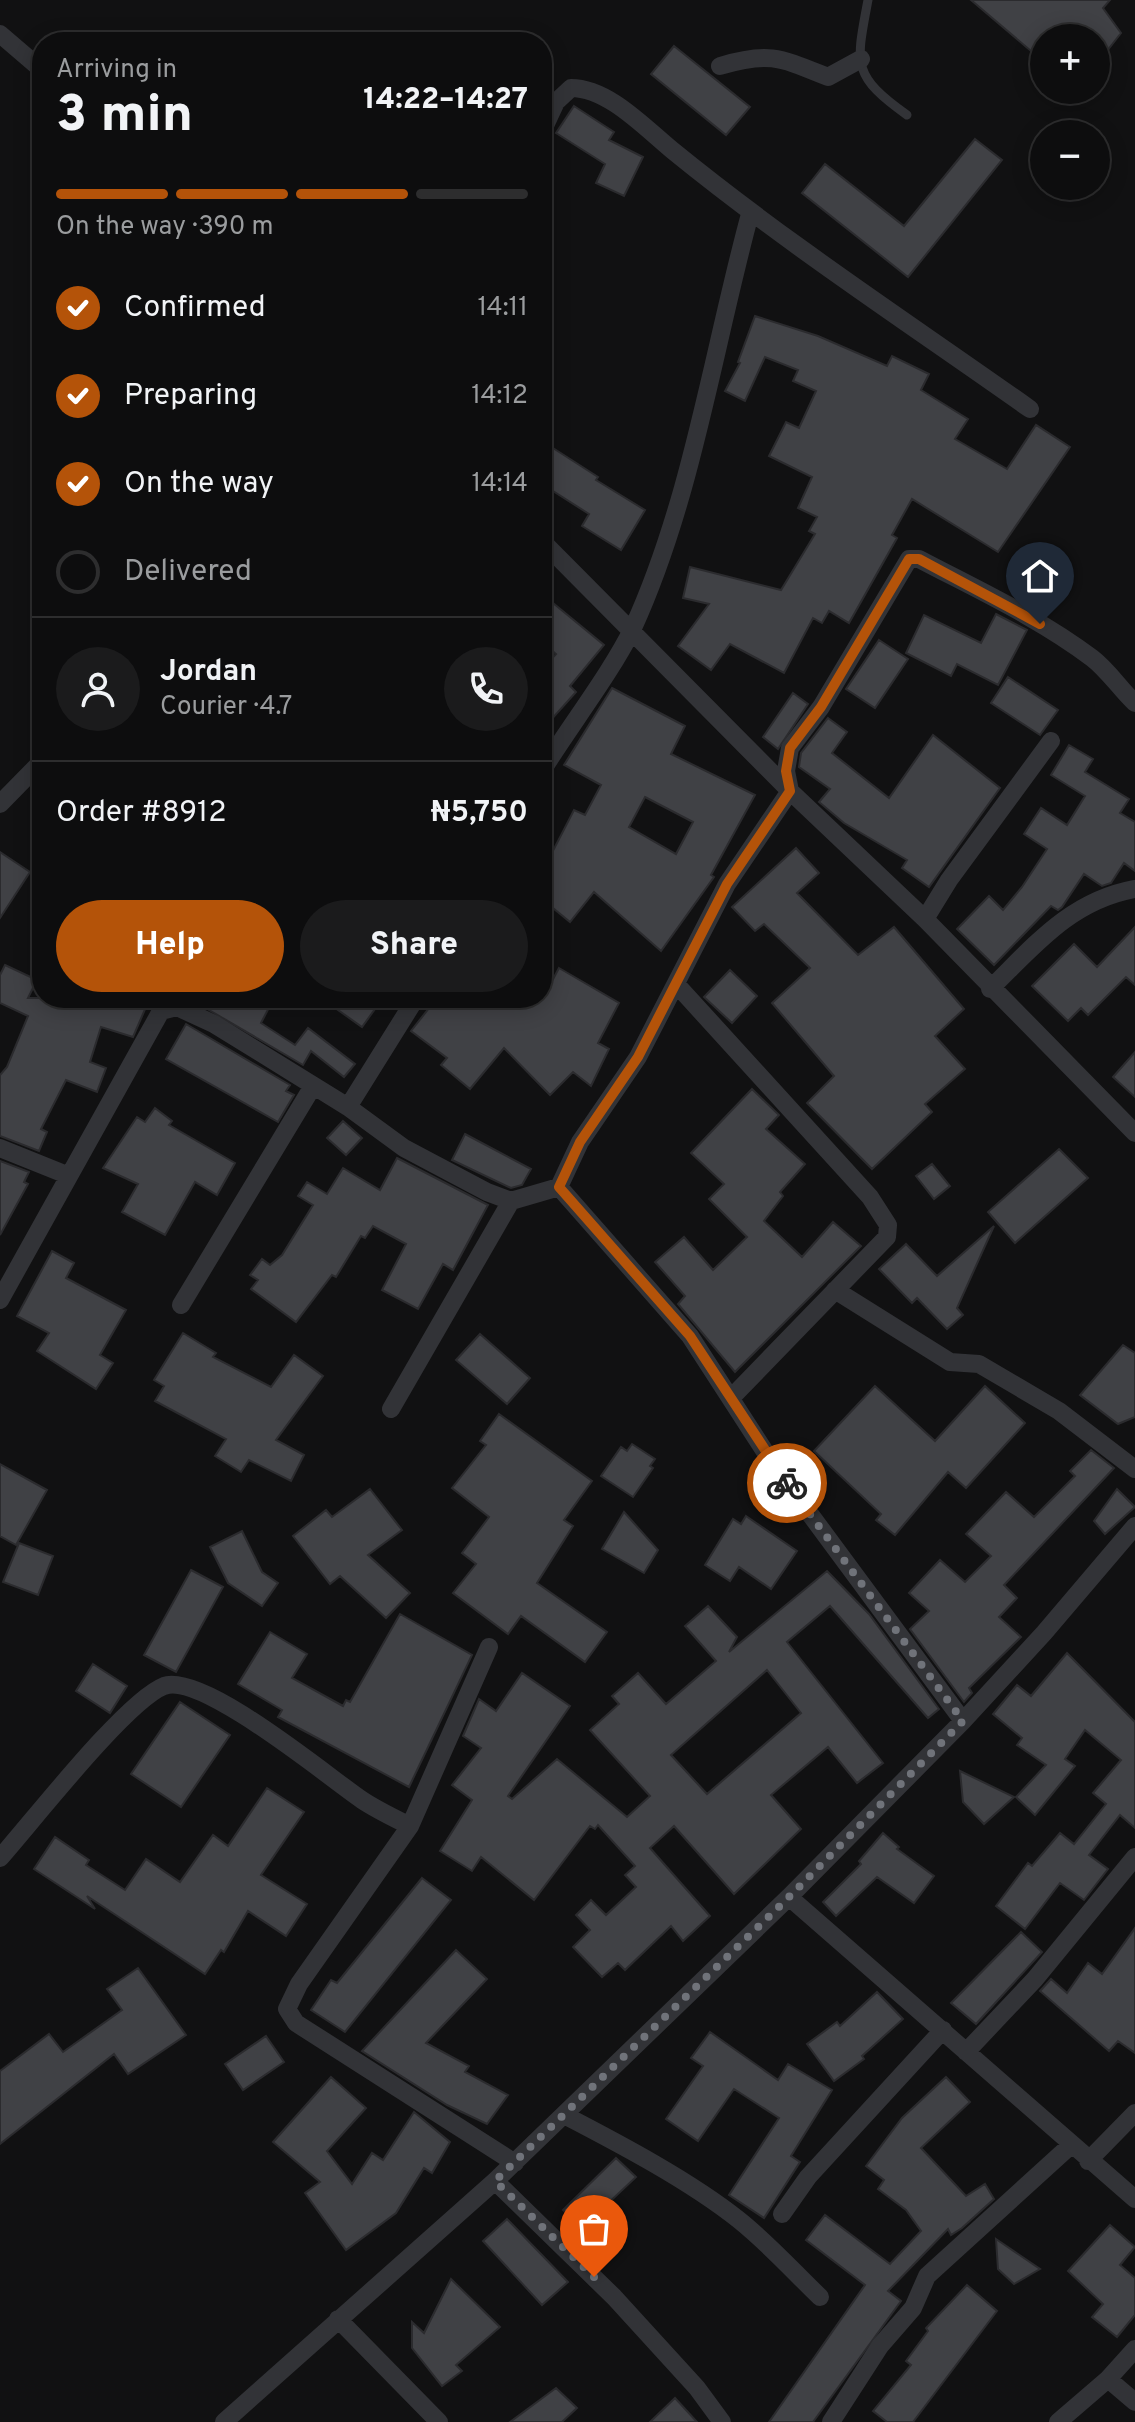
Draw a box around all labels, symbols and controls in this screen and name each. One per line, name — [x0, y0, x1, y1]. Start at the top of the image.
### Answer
map controls — [1030, 24, 1110, 200]
button: + — [1030, 24, 1110, 104]
text: Arriving in — [56, 54, 177, 87]
text: 14:22–14:27 — [363, 82, 528, 119]
text: 3 min — [56, 84, 193, 150]
button: − — [1030, 120, 1110, 200]
text: On the way · 390 m — [56, 211, 273, 244]
icon: check — [56, 286, 100, 330]
text: Confirmed — [124, 290, 266, 327]
text: 14:11 — [477, 292, 528, 325]
icon: check — [56, 374, 100, 418]
text: Preparing — [124, 378, 257, 415]
text: 14:12 — [471, 380, 528, 413]
icon: check — [56, 462, 100, 506]
text: On the way — [124, 466, 274, 503]
text: 14:14 — [472, 468, 528, 501]
pin — [1006, 542, 1074, 624]
text: Delivered — [124, 554, 252, 591]
icon: home — [1018, 554, 1062, 598]
button: person — [56, 647, 140, 731]
button: phone — [444, 647, 528, 731]
text: Jordan — [160, 654, 257, 691]
text: Courier · 4.7 — [160, 691, 292, 724]
text: Order #8912 — [56, 795, 227, 832]
text: ₦5,750 — [431, 795, 528, 832]
button: Help — [56, 900, 284, 992]
button: Share — [300, 900, 528, 992]
courier — [747, 1443, 827, 1523]
icon: bike — [765, 1461, 809, 1505]
pin — [560, 2195, 628, 2277]
icon: bag — [572, 2207, 616, 2251]

